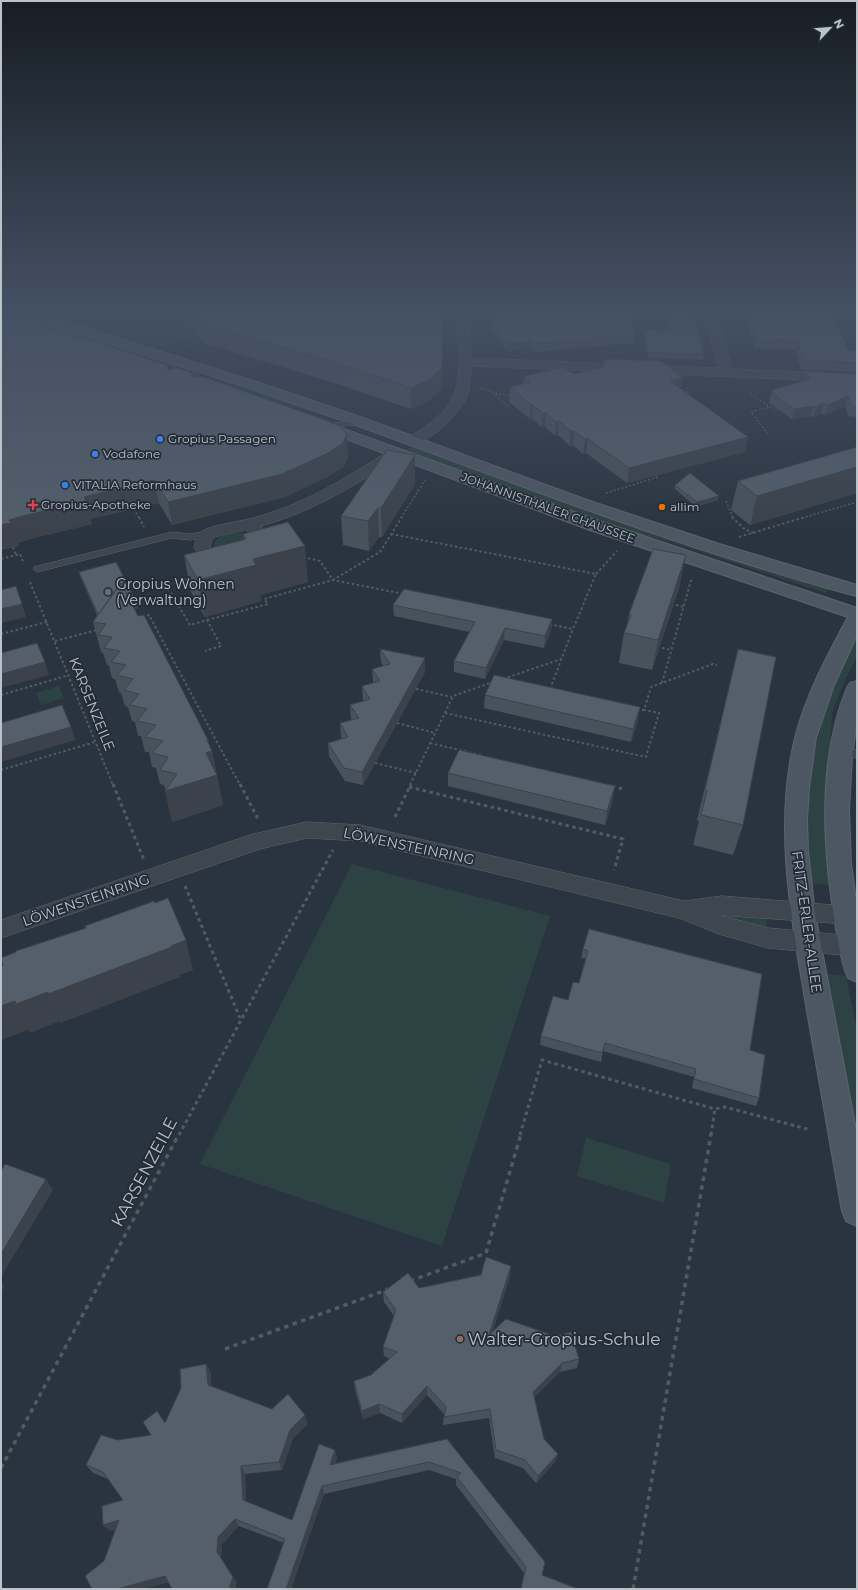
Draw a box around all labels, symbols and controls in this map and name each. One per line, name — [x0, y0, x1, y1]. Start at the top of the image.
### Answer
north arrow — [810, 8, 850, 48]
text: N — [831, 17, 847, 31]
place label: Gropius Passagen — [168, 431, 276, 446]
marker: Gropius Passagen — [155, 434, 165, 444]
place label: Vodafone — [103, 446, 160, 461]
marker: Vodafone — [90, 449, 100, 459]
street label: JOHANNISTHALER CHAUSSEE — [458, 469, 637, 546]
place label: VITALIA Reformhaus — [73, 477, 196, 492]
marker: VITALIA Reformhaus — [60, 480, 70, 490]
place label: Gropius-Apotheke — [41, 497, 151, 512]
place label: allim — [670, 499, 700, 514]
marker: Gropius-Apotheke — [28, 500, 38, 510]
marker: allim — [657, 502, 667, 512]
place label: Gropius Wohnen (Verwaltung) — [116, 575, 235, 609]
marker: Gropius Wohnen (Verwaltung) — [103, 587, 113, 597]
street label: KARSENZEILE — [65, 655, 119, 753]
street label: LÖWENSTEINRING — [342, 823, 476, 869]
street label: FRITZ-ERLER-ALLEE — [788, 850, 826, 994]
street label: LÖWENSTEINRING — [20, 870, 152, 930]
street label: KARSENZEILE — [107, 1114, 181, 1230]
place label: Walter-Gropius-Schule — [468, 1329, 661, 1349]
marker: Walter-Gropius-Schule — [455, 1334, 465, 1344]

